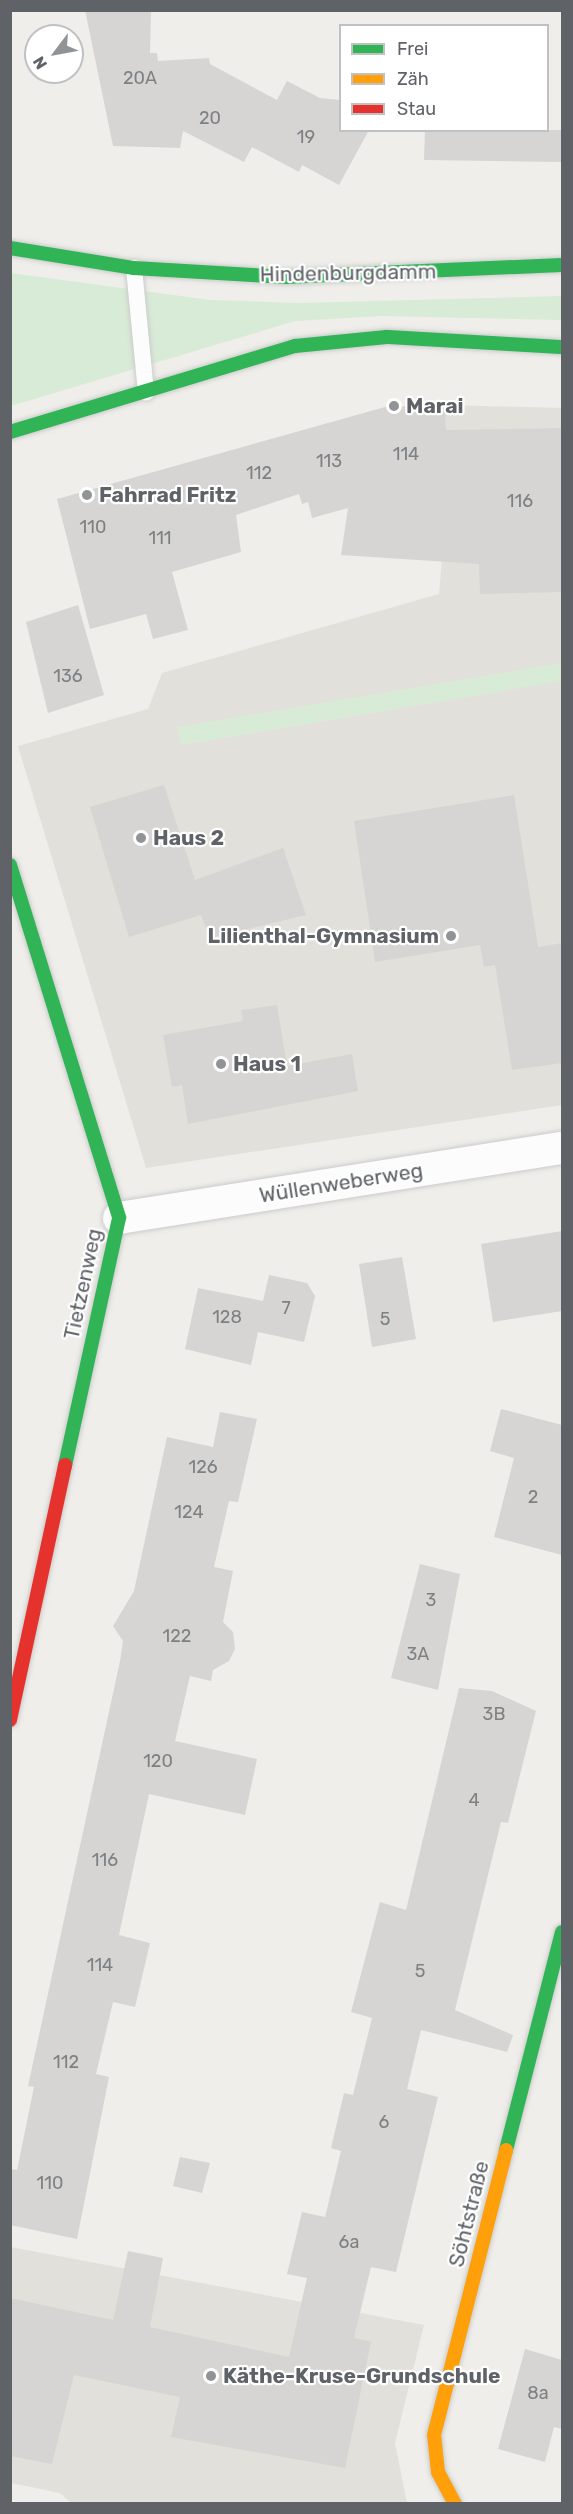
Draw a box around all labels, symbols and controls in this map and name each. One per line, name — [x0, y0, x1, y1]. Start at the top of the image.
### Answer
north arrow — [24, 24, 84, 84]
legend — [339, 24, 549, 132]
text: Frei — [397, 38, 428, 60]
text: N — [29, 53, 51, 73]
house number: 20A — [123, 67, 157, 89]
text: Zäh — [397, 68, 429, 90]
text: Stau — [397, 98, 436, 120]
house number: 20 — [199, 107, 221, 129]
house number: 19 — [297, 126, 315, 148]
street label: Hindenburgdamm — [259, 259, 437, 287]
place label: Marai — [406, 393, 464, 419]
marker: Marai — [387, 399, 401, 413]
house number: 114 — [393, 443, 419, 465]
house number: 113 — [316, 450, 342, 472]
house number: 112 — [246, 462, 272, 484]
place label: Fahrrad Fritz — [99, 482, 236, 508]
marker: Fahrrad Fritz — [80, 488, 94, 502]
house number: 116 — [507, 490, 533, 512]
house number: 110 — [80, 516, 106, 538]
house number: 111 — [148, 527, 172, 549]
house number: 136 — [53, 665, 83, 687]
place label: Haus 2 — [153, 825, 224, 851]
marker: Haus 2 — [134, 831, 148, 845]
place label: Lilienthal-Gymnasium — [208, 923, 439, 949]
marker: Lilienthal-Gymnasium — [444, 929, 458, 943]
place label: Haus 1 — [233, 1051, 301, 1077]
marker: Haus 1 — [214, 1057, 228, 1071]
street label: Wüllenweberweg — [257, 1158, 425, 1208]
street label: Tietzenweg — [59, 1226, 107, 1342]
house number: 7 — [281, 1297, 291, 1319]
house number: 128 — [212, 1306, 242, 1328]
house number: 5 — [380, 1308, 390, 1330]
house number: 126 — [188, 1456, 218, 1478]
house number: 2 — [528, 1486, 538, 1508]
house number: 124 — [174, 1501, 204, 1523]
house number: 3 — [426, 1589, 436, 1611]
house number: 122 — [163, 1625, 191, 1647]
house number: 3A — [407, 1643, 429, 1665]
house number: 3B — [483, 1703, 505, 1725]
house number: 120 — [143, 1750, 173, 1772]
house number: 4 — [468, 1789, 480, 1811]
house number: 116 — [92, 1849, 118, 1871]
house number: 114 — [87, 1954, 113, 1976]
house number: 5 — [415, 1960, 425, 1982]
house number: 112 — [53, 2051, 79, 2073]
house number: 6 — [379, 2111, 389, 2133]
street label: Söhtstraße — [444, 2158, 494, 2270]
house number: 110 — [37, 2172, 63, 2194]
house number: 6a — [339, 2231, 359, 2253]
place label: Käthe-Kruse-Grundschule — [223, 2363, 500, 2389]
marker: Käthe-Kruse-Grundschule — [204, 2369, 218, 2383]
house number: 8a — [527, 2382, 549, 2404]

